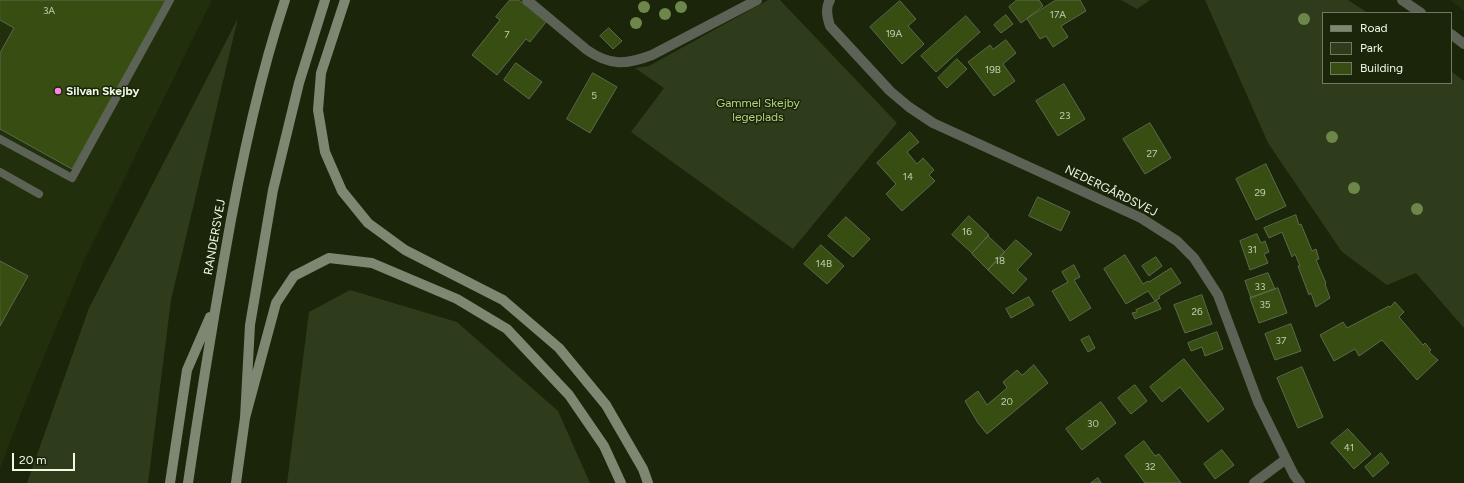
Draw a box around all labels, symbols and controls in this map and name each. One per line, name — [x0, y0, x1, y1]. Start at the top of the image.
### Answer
house number: 3A — [43, 5, 55, 17]
house number: 17A — [1050, 9, 1066, 21]
legend — [1322, 12, 1452, 84]
text: Road — [1360, 21, 1388, 35]
house number: 19A — [886, 28, 902, 40]
house number: 7 — [504, 29, 510, 41]
text: Park — [1360, 41, 1383, 55]
text: Building — [1360, 61, 1403, 75]
house number: 19B — [985, 64, 1001, 76]
place label: Silvan Skejby — [66, 84, 139, 98]
marker: Silvan Skejby — [53, 86, 63, 96]
house number: 5 — [591, 90, 597, 102]
park label: Gammel Skejby legeplads — [716, 96, 800, 124]
house number: 23 — [1059, 110, 1071, 122]
house number: 27 — [1147, 148, 1157, 160]
street label: NEDERGÅRDSVEJ — [1062, 162, 1160, 220]
house number: 14 — [903, 171, 913, 183]
house number: 29 — [1254, 187, 1266, 199]
street label: RANDERSVEJ — [201, 198, 229, 276]
house number: 16 — [962, 226, 972, 238]
house number: 31 — [1247, 244, 1257, 256]
house number: 18 — [995, 255, 1005, 267]
house number: 14B — [816, 258, 832, 270]
house number: 33 — [1255, 281, 1265, 293]
house number: 35 — [1259, 299, 1271, 311]
house number: 26 — [1191, 306, 1203, 318]
house number: 37 — [1276, 335, 1286, 347]
house number: 20 — [1001, 396, 1013, 408]
house number: 30 — [1087, 418, 1099, 430]
house number: 41 — [1344, 442, 1354, 454]
scale bar — [14, 445, 77, 471]
text: 20 m — [19, 453, 47, 467]
house number: 32 — [1144, 461, 1156, 473]

